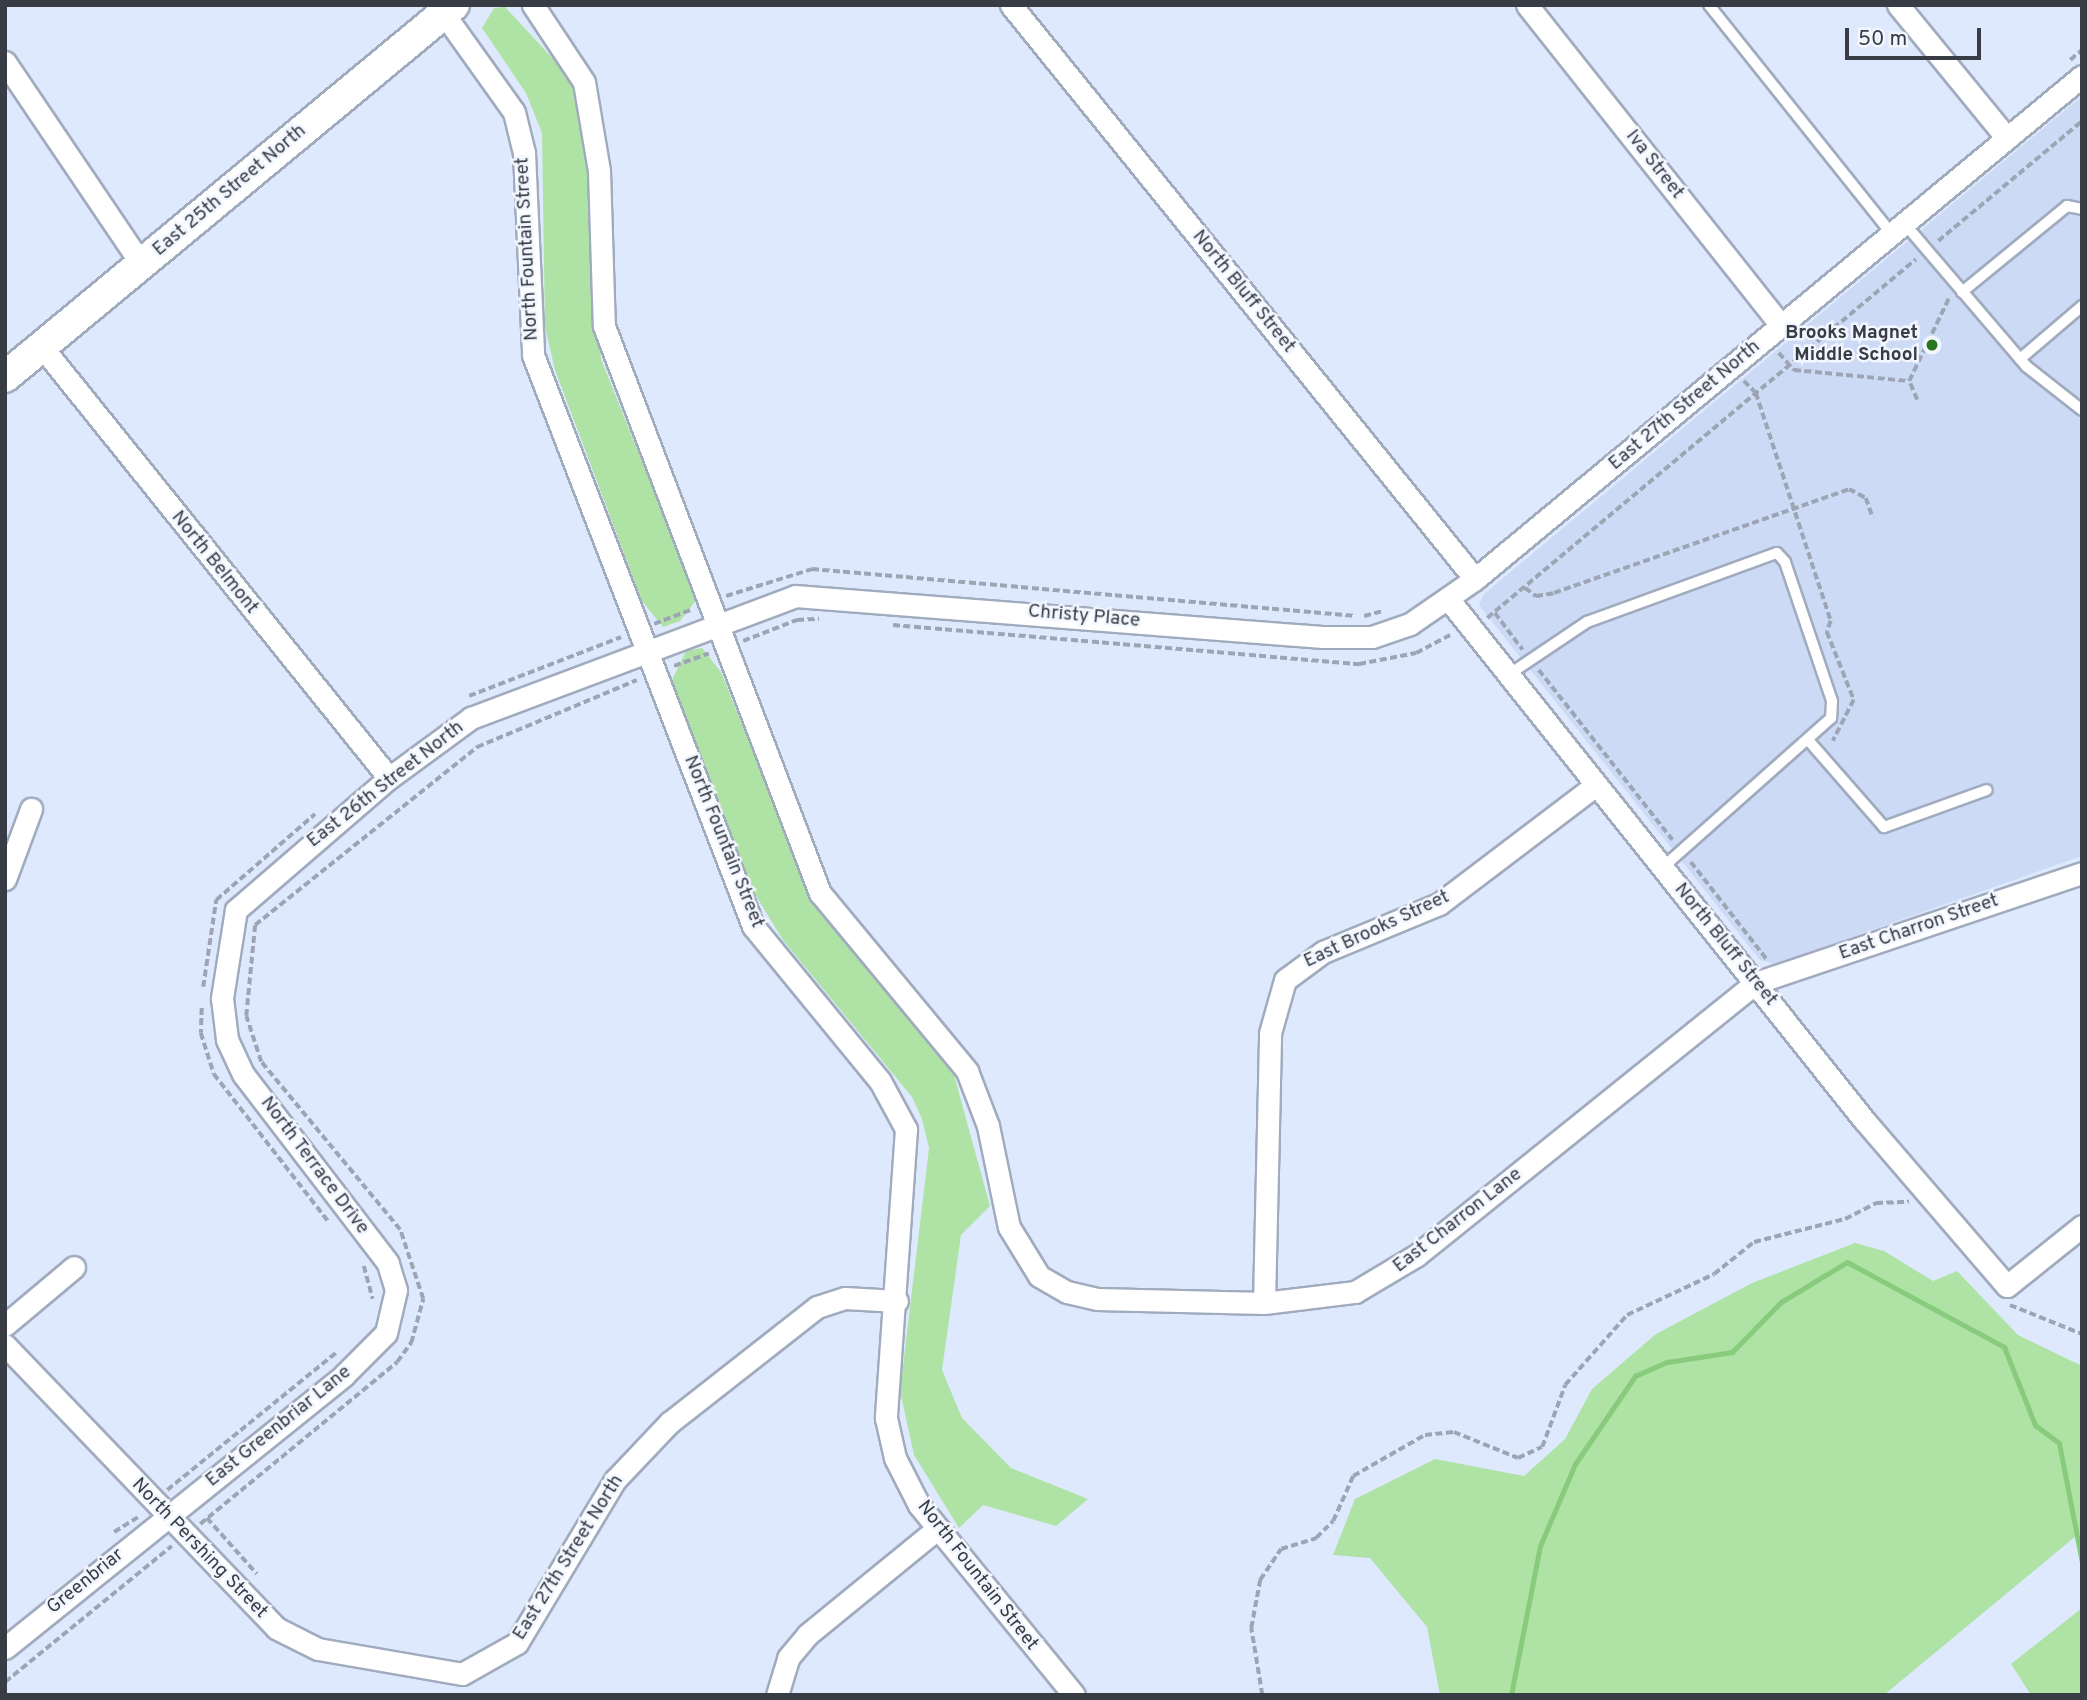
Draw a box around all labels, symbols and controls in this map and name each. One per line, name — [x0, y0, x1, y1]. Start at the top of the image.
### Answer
scale bar — [1849, 14, 1986, 58]
text: 50 m — [1858, 26, 1907, 53]
street label: East 25th Street North — [149, 120, 311, 262]
street label: Iva Street — [1620, 126, 1688, 204]
street label: North Fountain Street — [512, 157, 544, 341]
street label: North Bluff Street — [1187, 226, 1299, 358]
place label: Brooks Magnet Middle School — [1785, 323, 1918, 367]
street label: East 27th Street North — [1605, 336, 1765, 476]
marker: Brooks Magnet Middle School — [1924, 337, 1940, 353]
street label: North Belmont — [166, 507, 262, 619]
street label: Christy Place — [1027, 601, 1141, 633]
street label: East 26th Street North — [303, 717, 469, 853]
street label: North Fountain Street — [678, 752, 768, 932]
street label: North Bluff Street — [1669, 879, 1781, 1011]
street label: East Brooks Street — [1301, 886, 1453, 974]
street label: East Charron Street — [1836, 890, 2002, 966]
street label: North Terrace Drive — [255, 1092, 373, 1240]
street label: East Charron Lane — [1389, 1164, 1527, 1278]
street label: East Greenbriar Lane — [202, 1361, 356, 1493]
street label: East 27th Street North — [509, 1471, 629, 1645]
street label: North Pershing Street — [126, 1474, 272, 1624]
street label: North Fountain Street — [911, 1497, 1043, 1655]
street label: Greenbriar — [43, 1544, 129, 1620]

